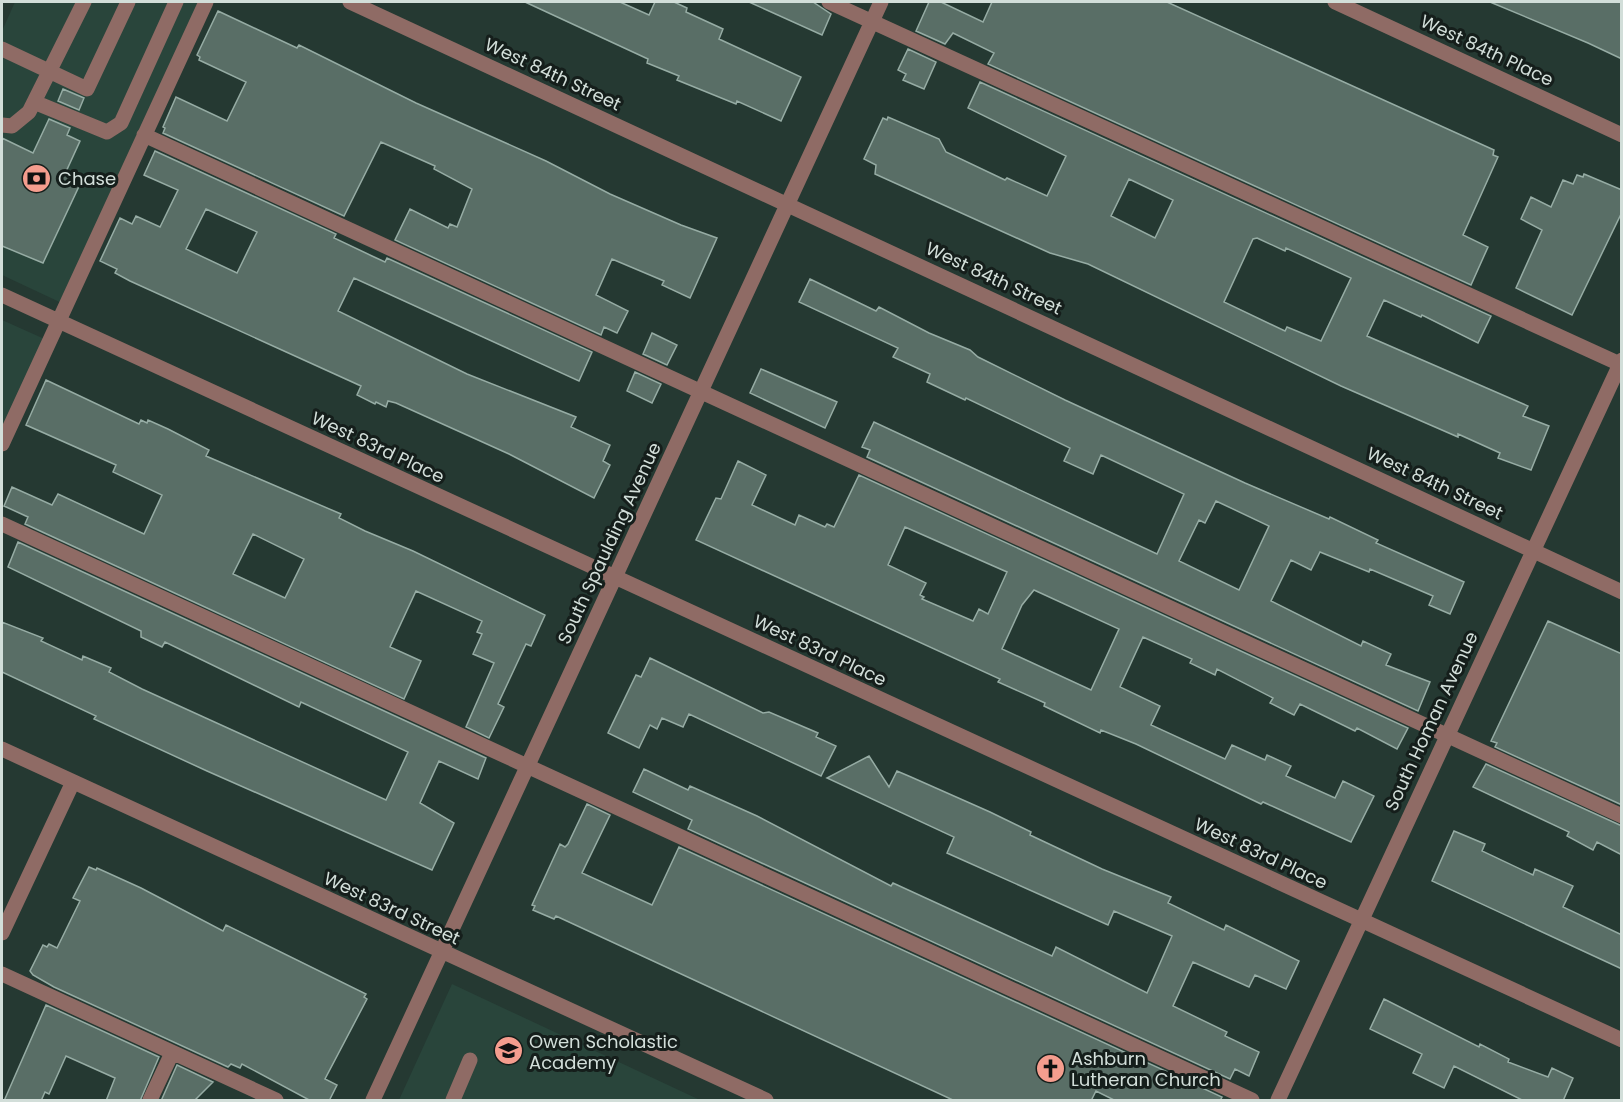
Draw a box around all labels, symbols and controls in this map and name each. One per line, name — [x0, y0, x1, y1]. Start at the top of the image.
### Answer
street label: West 84th Place — [1416, 8, 1558, 92]
street label: West 84th Street — [481, 31, 625, 117]
bank icon: Chase — [21, 162, 53, 194]
place label: Chase — [58, 166, 116, 191]
street label: West 84th Street — [922, 235, 1066, 321]
street label: West 83rd Place — [307, 405, 449, 489]
street label: South Spaulding Avenue — [551, 438, 667, 648]
street label: West 84th Street — [1363, 440, 1507, 526]
street label: West 83rd Place — [749, 608, 891, 692]
street label: South Homan Avenue — [1378, 627, 1484, 815]
street label: West 83rd Place — [1190, 811, 1332, 895]
street label: West 83rd Street — [320, 865, 464, 951]
place label: Owen Scholastic Academy — [529, 1029, 678, 1075]
school or university icon: Owen Scholastic Academy — [492, 1035, 524, 1067]
place label: Ashburn Lutheran Church — [1071, 1046, 1221, 1092]
church icon: Ashburn Lutheran Church — [1034, 1052, 1066, 1084]

